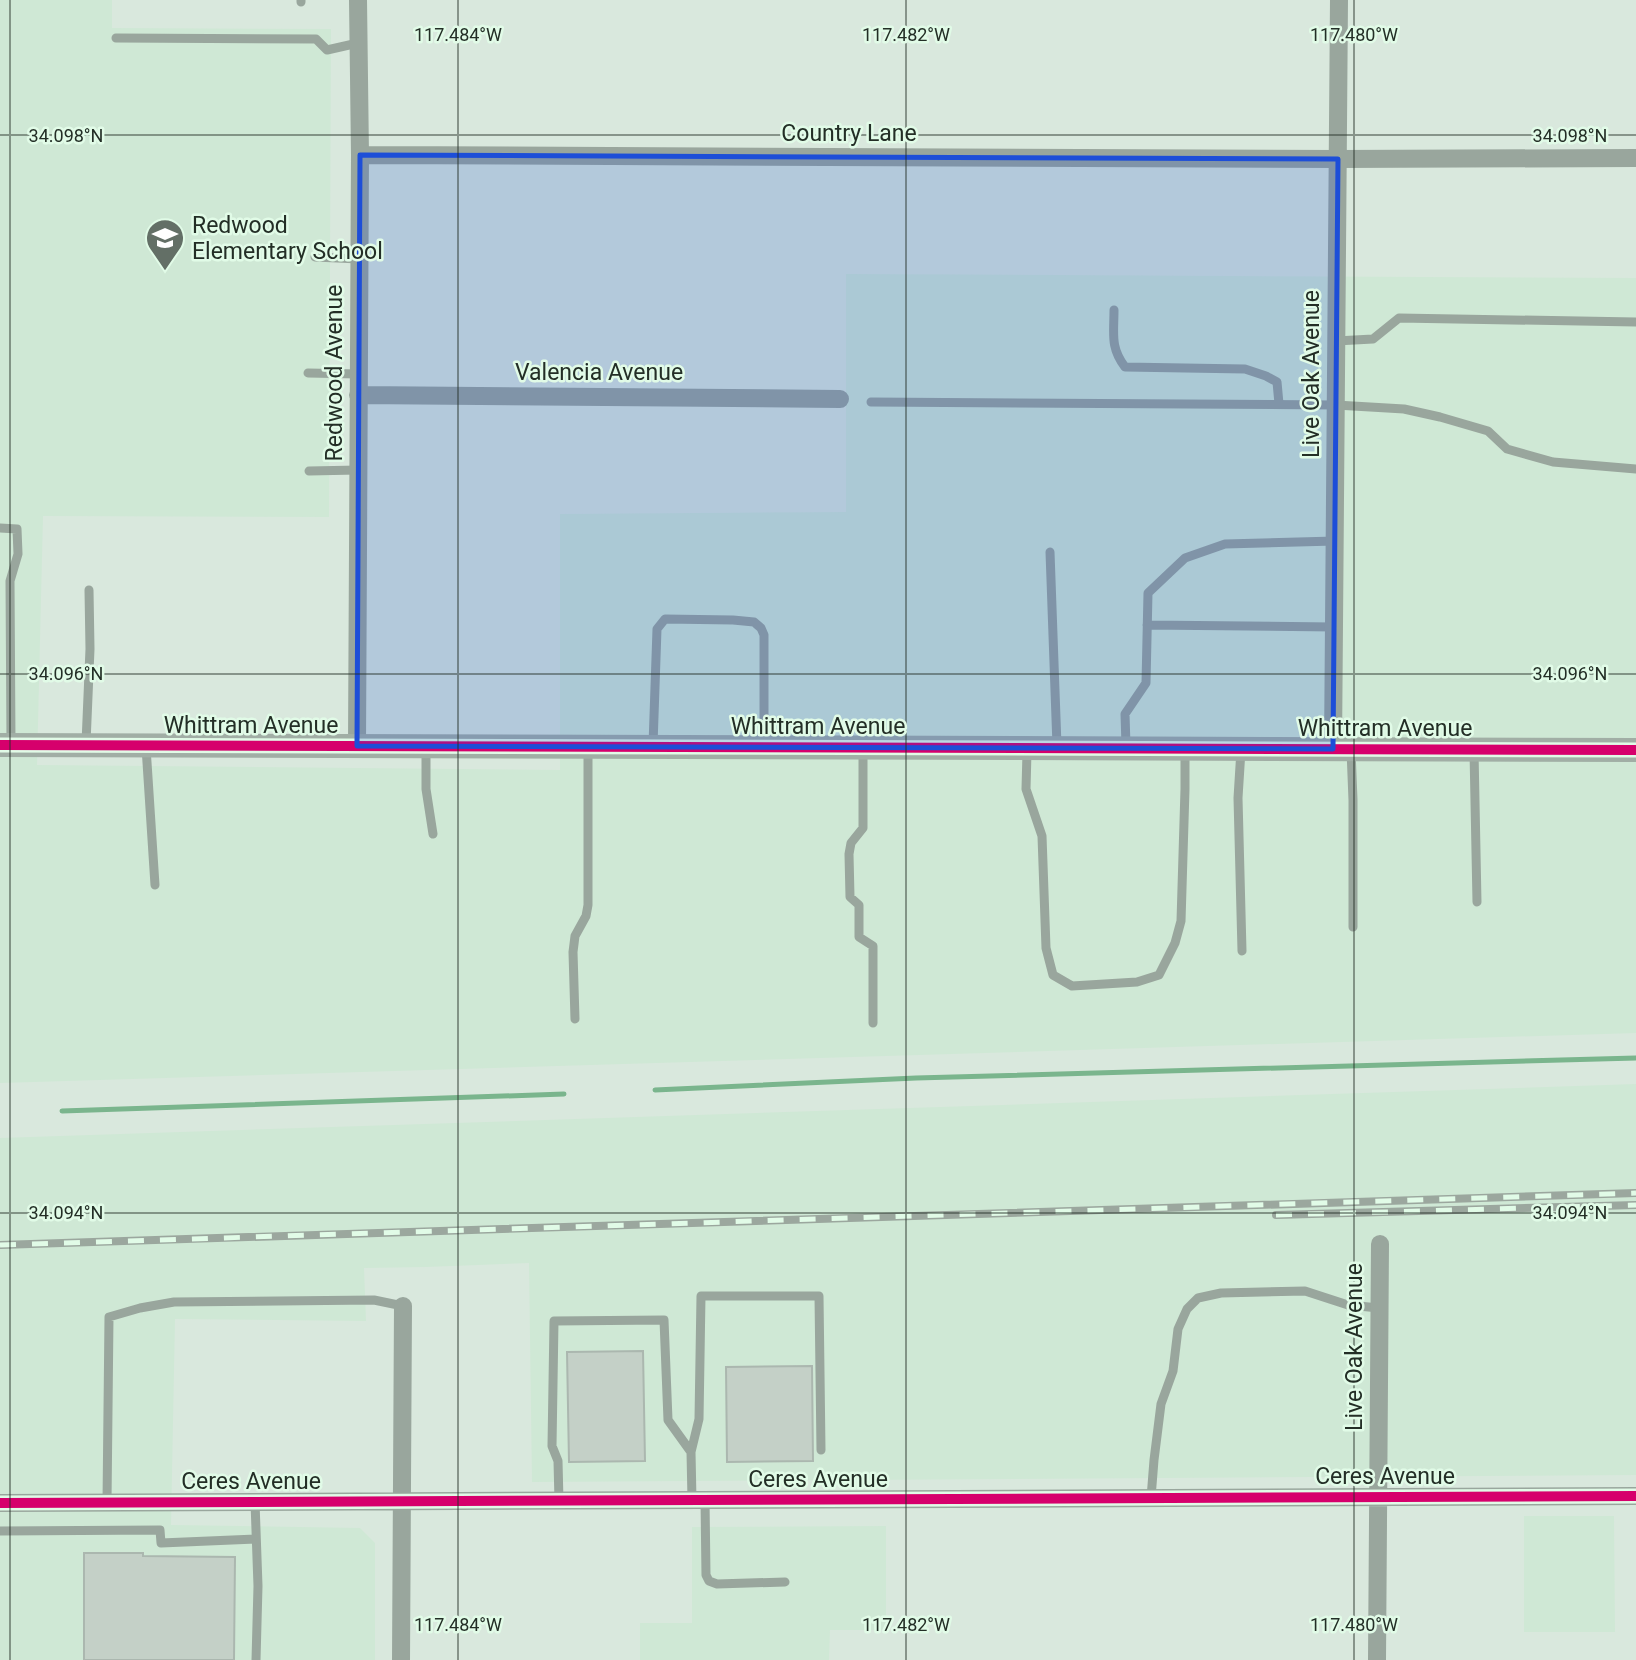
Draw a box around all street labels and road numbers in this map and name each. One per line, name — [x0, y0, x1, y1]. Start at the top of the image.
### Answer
street label: Country Lane — [781, 120, 917, 147]
street label: Redwood Avenue — [321, 285, 348, 461]
street label: Live Oak Avenue — [1298, 290, 1325, 458]
street label: Valencia Avenue — [515, 359, 683, 386]
street label: Whittram Avenue — [164, 712, 338, 739]
street label: Whittram Avenue — [731, 713, 905, 740]
street label: Whittram Avenue — [1298, 715, 1472, 742]
street label: Live Oak Avenue — [1341, 1263, 1368, 1431]
street label: Ceres Avenue — [1315, 1463, 1455, 1490]
street label: Ceres Avenue — [748, 1466, 888, 1493]
street label: Ceres Avenue — [181, 1468, 321, 1495]

